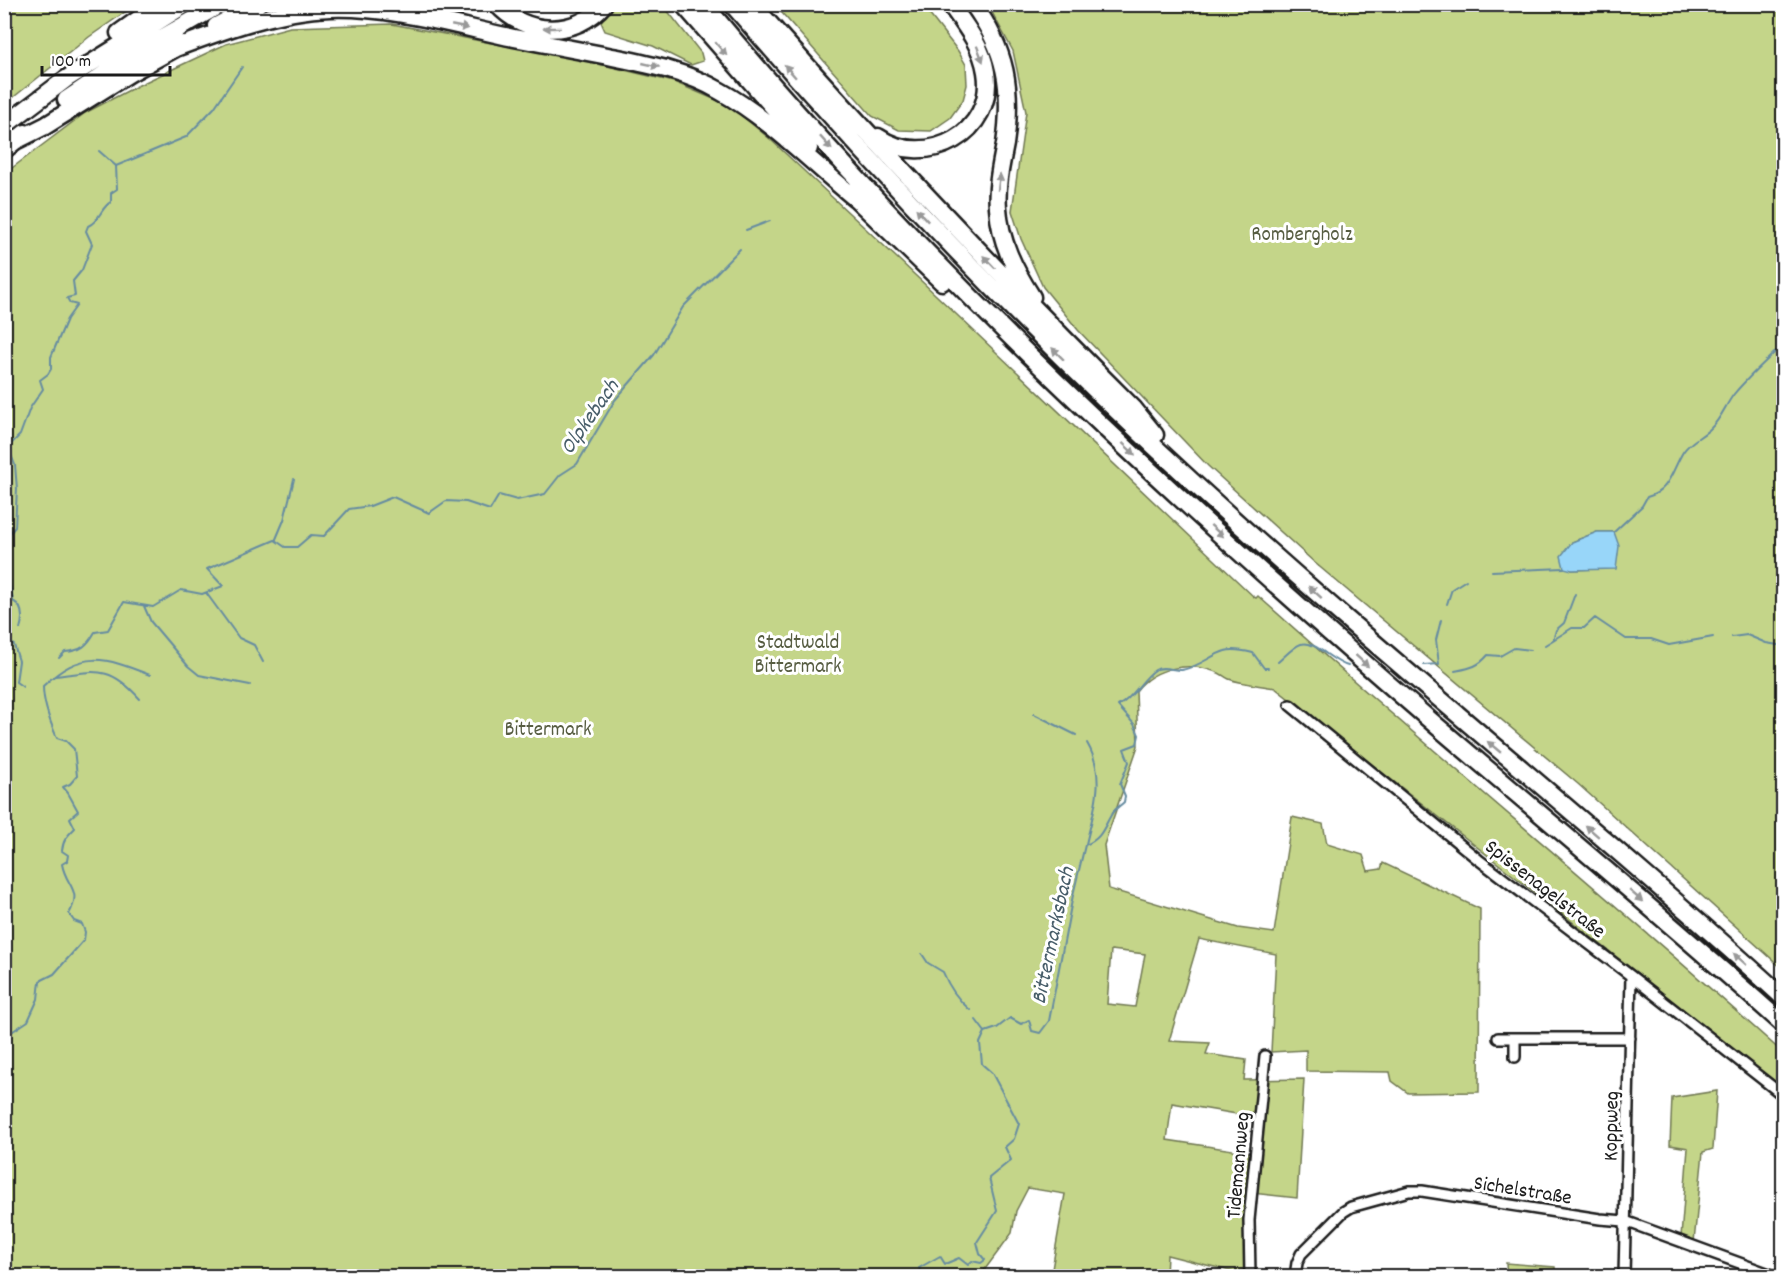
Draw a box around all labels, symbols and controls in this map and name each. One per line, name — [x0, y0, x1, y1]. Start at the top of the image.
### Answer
one-way arrow — [451, 23, 470, 32]
one-way arrow — [543, 23, 562, 33]
scale bar — [42, 39, 170, 77]
one-way arrow — [714, 41, 727, 56]
one-way arrow — [976, 45, 986, 63]
text: 100 m — [51, 50, 91, 75]
one-way arrow — [642, 61, 660, 71]
one-way arrow — [784, 64, 797, 79]
one-way arrow — [819, 135, 832, 150]
one-way arrow — [994, 172, 1004, 191]
one-way arrow — [915, 208, 929, 222]
park label: Rombergholz — [1251, 221, 1353, 251]
one-way arrow — [983, 256, 997, 270]
one-way arrow — [1052, 347, 1066, 361]
water label: Olpkebach — [554, 373, 629, 462]
one-way arrow — [1121, 442, 1136, 456]
one-way arrow — [1209, 524, 1224, 538]
one-way arrow — [1308, 586, 1323, 599]
park label: Stadtwald Bittermark — [754, 629, 842, 683]
one-way arrow — [1354, 654, 1369, 667]
park label: Bittermark — [504, 716, 592, 746]
one-way arrow — [1487, 741, 1502, 754]
one-way arrow — [1584, 825, 1600, 838]
street label: Spissenagelstraße — [1477, 834, 1611, 947]
water label: Bittermarksbach — [1025, 864, 1084, 1007]
one-way arrow — [1628, 889, 1643, 902]
one-way arrow — [1733, 953, 1748, 966]
street label: Koppweg — [1597, 1091, 1629, 1161]
street label: Tidemannweg — [1220, 1111, 1260, 1220]
street label: Sichelstraße — [1471, 1169, 1574, 1215]

